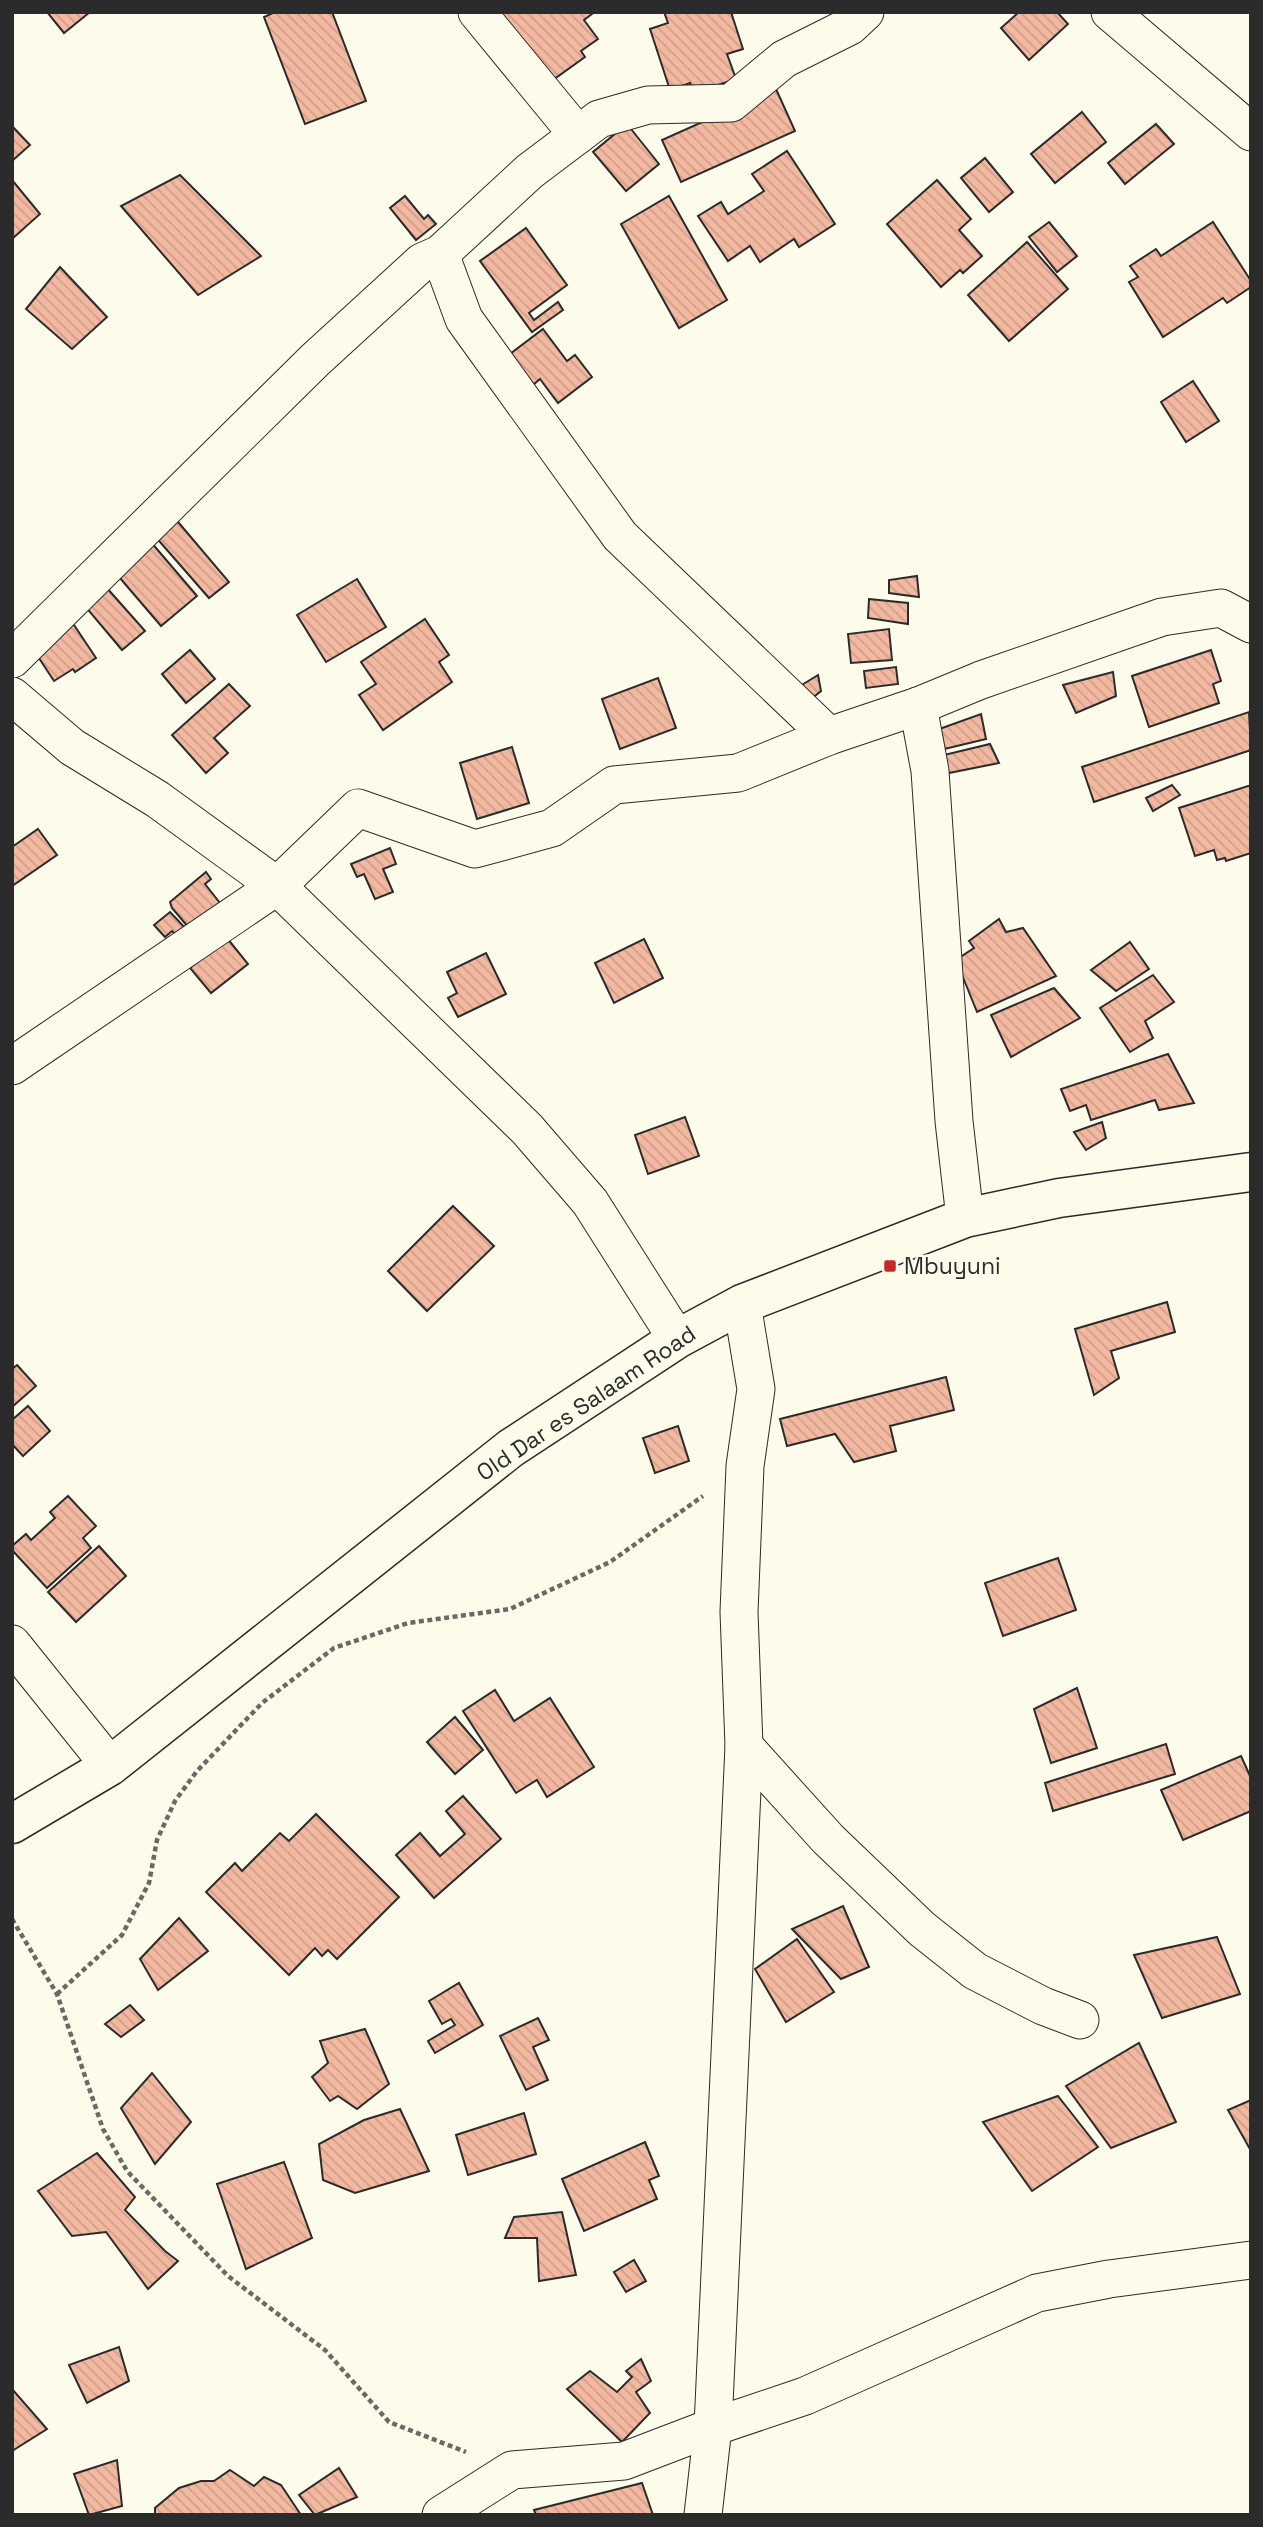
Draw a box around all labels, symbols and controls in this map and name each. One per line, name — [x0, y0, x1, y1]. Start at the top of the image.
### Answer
place label: Mbuyuni — [904, 1251, 1001, 1281]
marker: Mbuyuni — [882, 1258, 898, 1274]
street label: Old Dar es Salaam Road — [471, 1318, 701, 1488]

